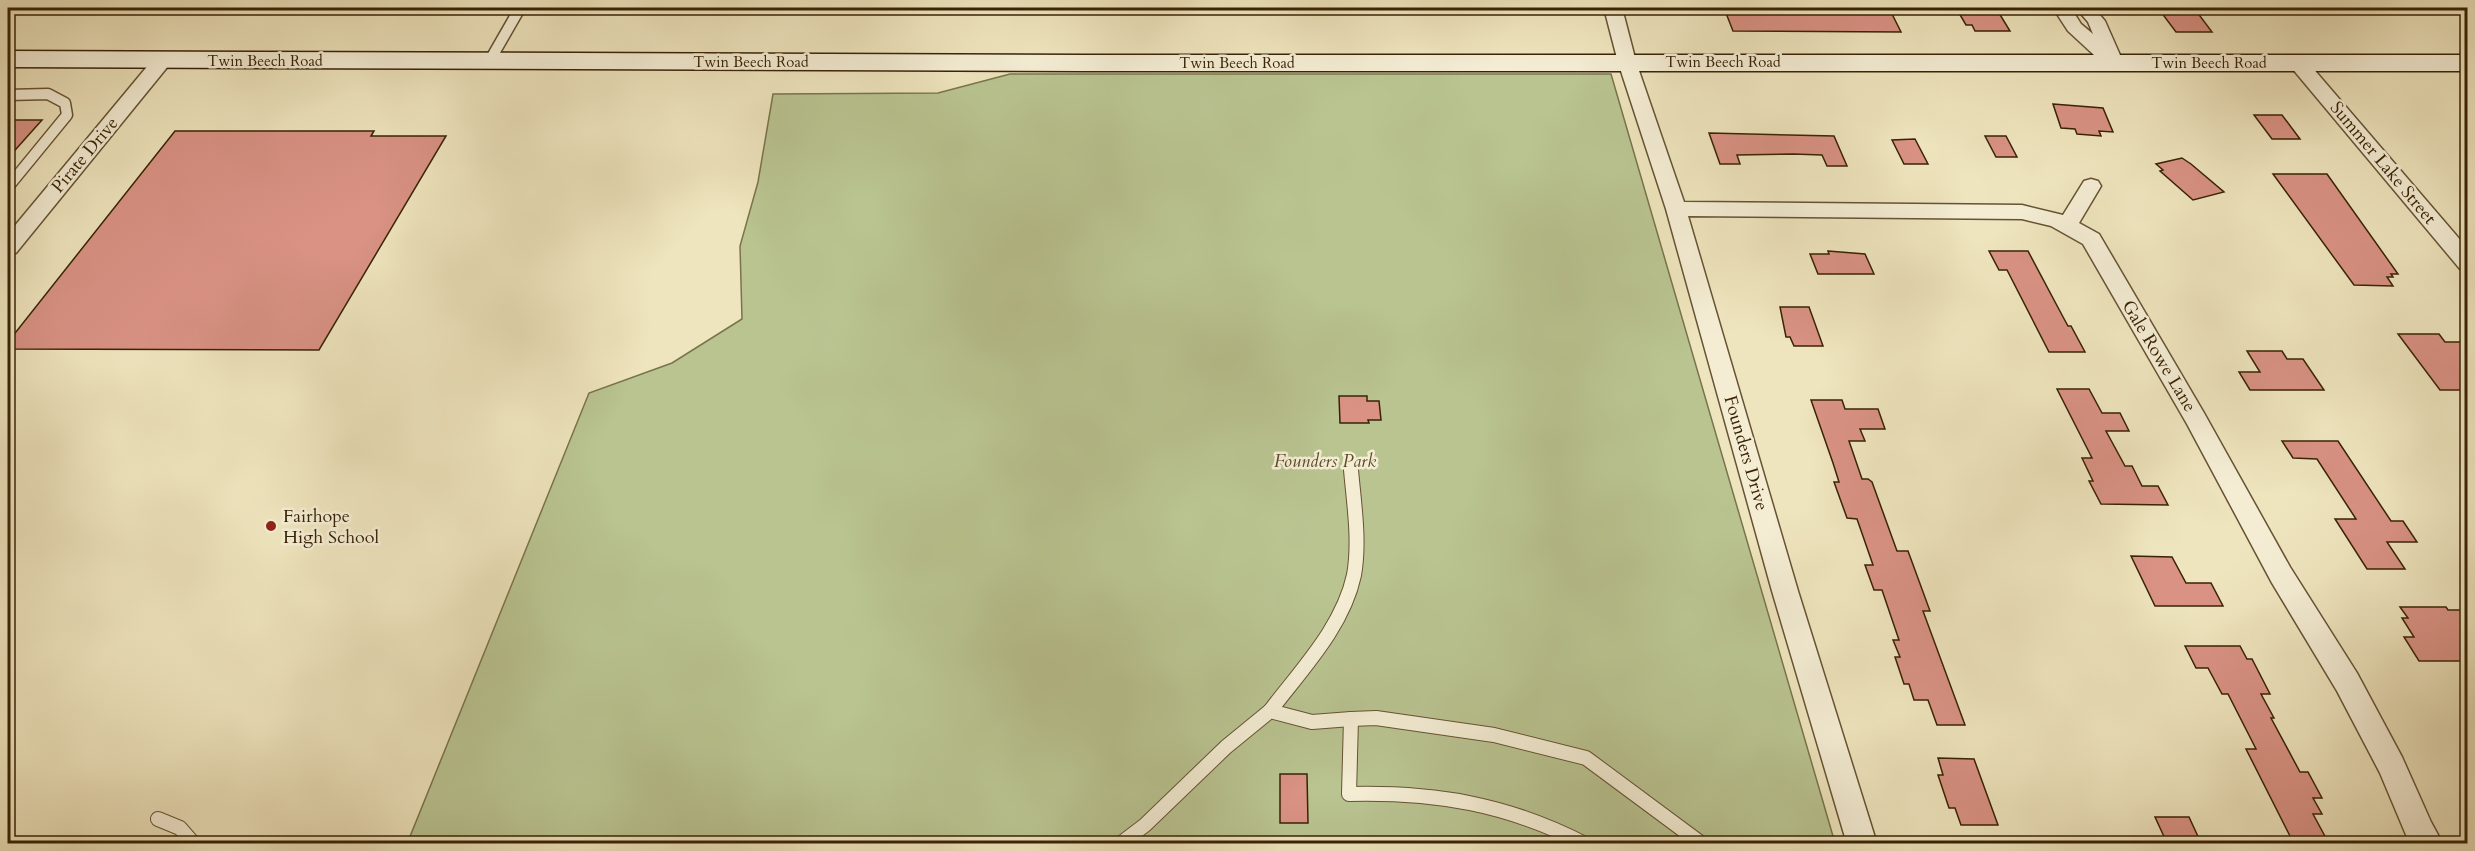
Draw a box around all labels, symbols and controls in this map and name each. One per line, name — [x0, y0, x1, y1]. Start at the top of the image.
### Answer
street label: Twin Beech Road — [207, 51, 323, 71]
street label: Twin Beech Road — [693, 52, 809, 72]
street label: Twin Beech Road — [1665, 52, 1781, 72]
street label: Twin Beech Road — [1179, 53, 1295, 73]
street label: Twin Beech Road — [2151, 53, 2267, 73]
street label: Summer Lake Street — [2324, 96, 2442, 230]
street label: Pirate Drive — [46, 112, 124, 198]
street label: Gale Rowe Lane — [2116, 295, 2202, 417]
street label: Founders Drive — [1718, 392, 1774, 514]
park label: Founders Park — [1274, 449, 1376, 474]
place label: Fairhope High School — [283, 504, 379, 550]
marker: Fairhope High School — [264, 519, 278, 533]

